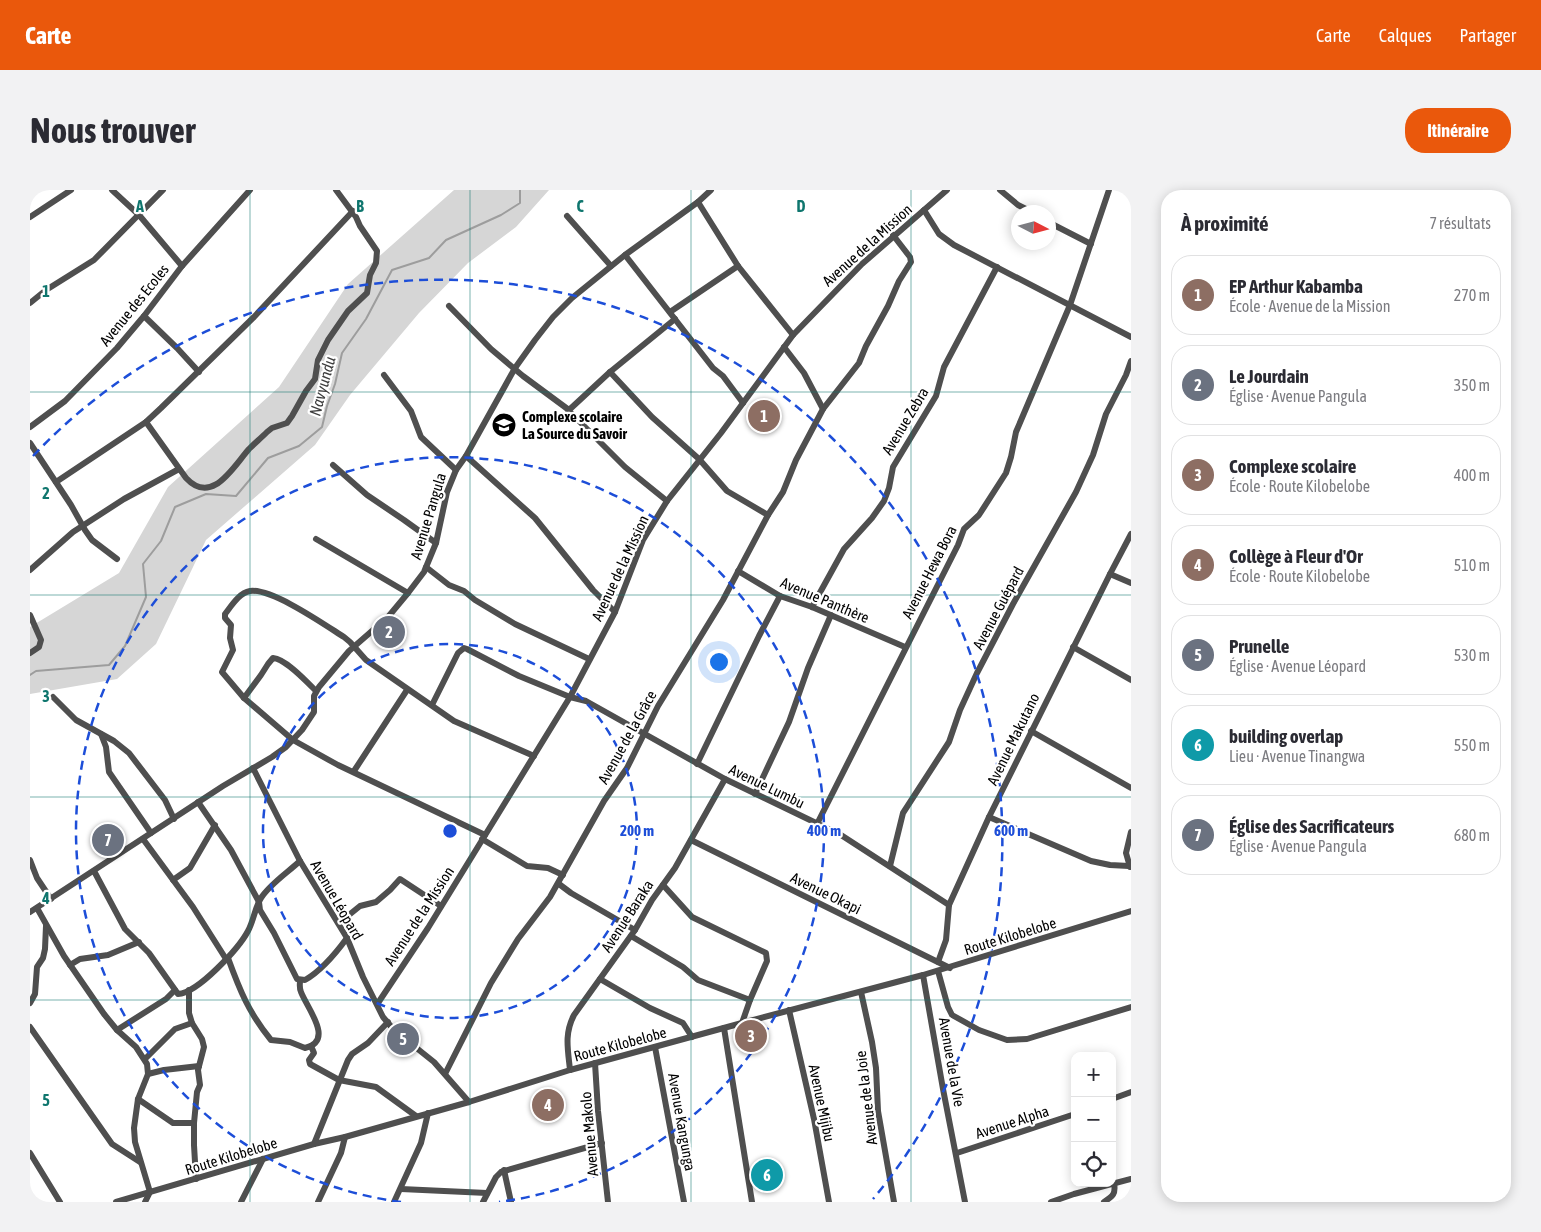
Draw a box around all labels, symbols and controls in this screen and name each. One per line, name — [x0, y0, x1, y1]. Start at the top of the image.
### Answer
text: Carte — [25, 22, 71, 49]
text: Carte — [1316, 25, 1351, 46]
text: Calques — [1379, 25, 1432, 46]
text: Partager — [1460, 25, 1516, 46]
button: Itinéraire — [1405, 108, 1511, 153]
text: Nous trouver — [30, 110, 195, 150]
text: A — [135, 197, 144, 215]
text: B — [356, 197, 364, 215]
text: C — [576, 197, 584, 215]
text: D — [797, 197, 806, 215]
street label: Avenue de la Mission — [819, 200, 915, 290]
north arrow — [1011, 205, 1056, 250]
text: À proximité — [1181, 211, 1269, 235]
text: 7 résultats — [1429, 214, 1491, 232]
street label: Avenue des Ecoles — [96, 261, 172, 349]
text: EP Arthur Kabamba — [1229, 275, 1363, 297]
text: 1 — [42, 282, 50, 300]
text: 1 — [1194, 286, 1202, 304]
text: 270 m — [1454, 286, 1490, 304]
text: École · Avenue de la Mission — [1229, 297, 1390, 315]
water label: Navyundu — [305, 354, 340, 418]
text: Le Jourdain — [1229, 365, 1309, 387]
text: 2 — [1194, 376, 1202, 394]
text: 350 m — [1454, 376, 1490, 394]
street label: Avenue Zebra — [878, 384, 932, 458]
text: Église · Avenue Pangula — [1229, 387, 1367, 405]
pin: 1 — [748, 397, 780, 435]
place label: Complexe scolaire La Source du Savoir — [522, 408, 627, 442]
school or university icon: Complexe scolaire La Source du Savoir — [491, 412, 517, 438]
text: Complexe scolaire — [1229, 455, 1356, 477]
text: 3 — [1194, 466, 1202, 484]
text: 400 m — [1454, 466, 1490, 484]
street label: Avenue Pangula — [407, 471, 449, 561]
text: École · Route Kilobelobe — [1229, 477, 1370, 495]
text: 2 — [42, 484, 50, 502]
street label: Avenue de la Mission — [588, 513, 652, 623]
street label: Avenue Hewa Bora — [898, 523, 960, 621]
text: Collège à Fleur d'Or — [1229, 545, 1363, 567]
text: 4 — [1194, 556, 1202, 574]
text: 510 m — [1454, 556, 1490, 574]
street label: Avenue Guépard — [969, 564, 1027, 652]
text: École · Route Kilobelobe — [1229, 567, 1370, 585]
street label: Avenue Panthère — [778, 574, 872, 626]
pin: 2 — [373, 613, 405, 651]
text: Prunelle — [1229, 635, 1289, 657]
text: 5 — [1194, 646, 1202, 664]
text: 530 m — [1454, 646, 1490, 664]
your location — [706, 649, 732, 675]
text: Église · Avenue Léopard — [1229, 657, 1366, 675]
text: 3 — [42, 687, 50, 705]
street label: Avenue de la Grâce — [594, 687, 660, 787]
street label: Avenue Makutano — [983, 690, 1043, 788]
text: building overlap — [1229, 725, 1343, 747]
text: 6 — [1194, 736, 1202, 754]
text: 550 m — [1454, 736, 1490, 754]
text: Lieu · Avenue Tinangwa — [1229, 747, 1365, 765]
street label: Avenue Lumbu — [727, 760, 807, 812]
text: Église des Sacrificateurs — [1229, 815, 1394, 837]
pin: 7 — [92, 821, 124, 859]
centre of rings — [441, 822, 459, 840]
text: 200 m — [620, 822, 654, 839]
text: 400 m — [806, 822, 841, 839]
text: 600 m — [994, 822, 1028, 839]
text: 7 — [1194, 826, 1202, 844]
text: 680 m — [1454, 826, 1490, 844]
text: Église · Avenue Pangula — [1229, 837, 1367, 855]
street label: Avenue Léopard — [307, 857, 367, 943]
street label: Avenue de la Mission — [381, 863, 457, 969]
street label: Avenue Okapi — [788, 869, 864, 917]
street label: Avenue Baraka — [597, 877, 657, 955]
text: 4 — [41, 889, 50, 907]
street label: Route Kilobelobe — [962, 914, 1058, 958]
street label: Avenue de la Vie — [936, 1016, 968, 1108]
pin: 3 — [735, 1017, 767, 1055]
pin: 5 — [387, 1020, 419, 1058]
street label: Route Kilobelobe — [572, 1023, 668, 1065]
street label: Avenue de la Joie — [852, 1050, 880, 1146]
map controls — [1071, 1052, 1116, 1187]
button: + — [1071, 1052, 1116, 1097]
street label: Avenue Mijibu — [806, 1063, 838, 1143]
street label: Avenue Kangunga — [665, 1072, 699, 1172]
pin: 4 — [532, 1086, 564, 1124]
text: 5 — [42, 1091, 50, 1109]
street label: Avenue Makolo — [577, 1091, 601, 1177]
button: − — [1071, 1097, 1116, 1142]
street label: Avenue Alpha — [973, 1102, 1051, 1142]
street label: Route Kilobelobe — [183, 1134, 279, 1178]
button: locate — [1071, 1142, 1116, 1187]
pin: 6 — [751, 1156, 783, 1194]

